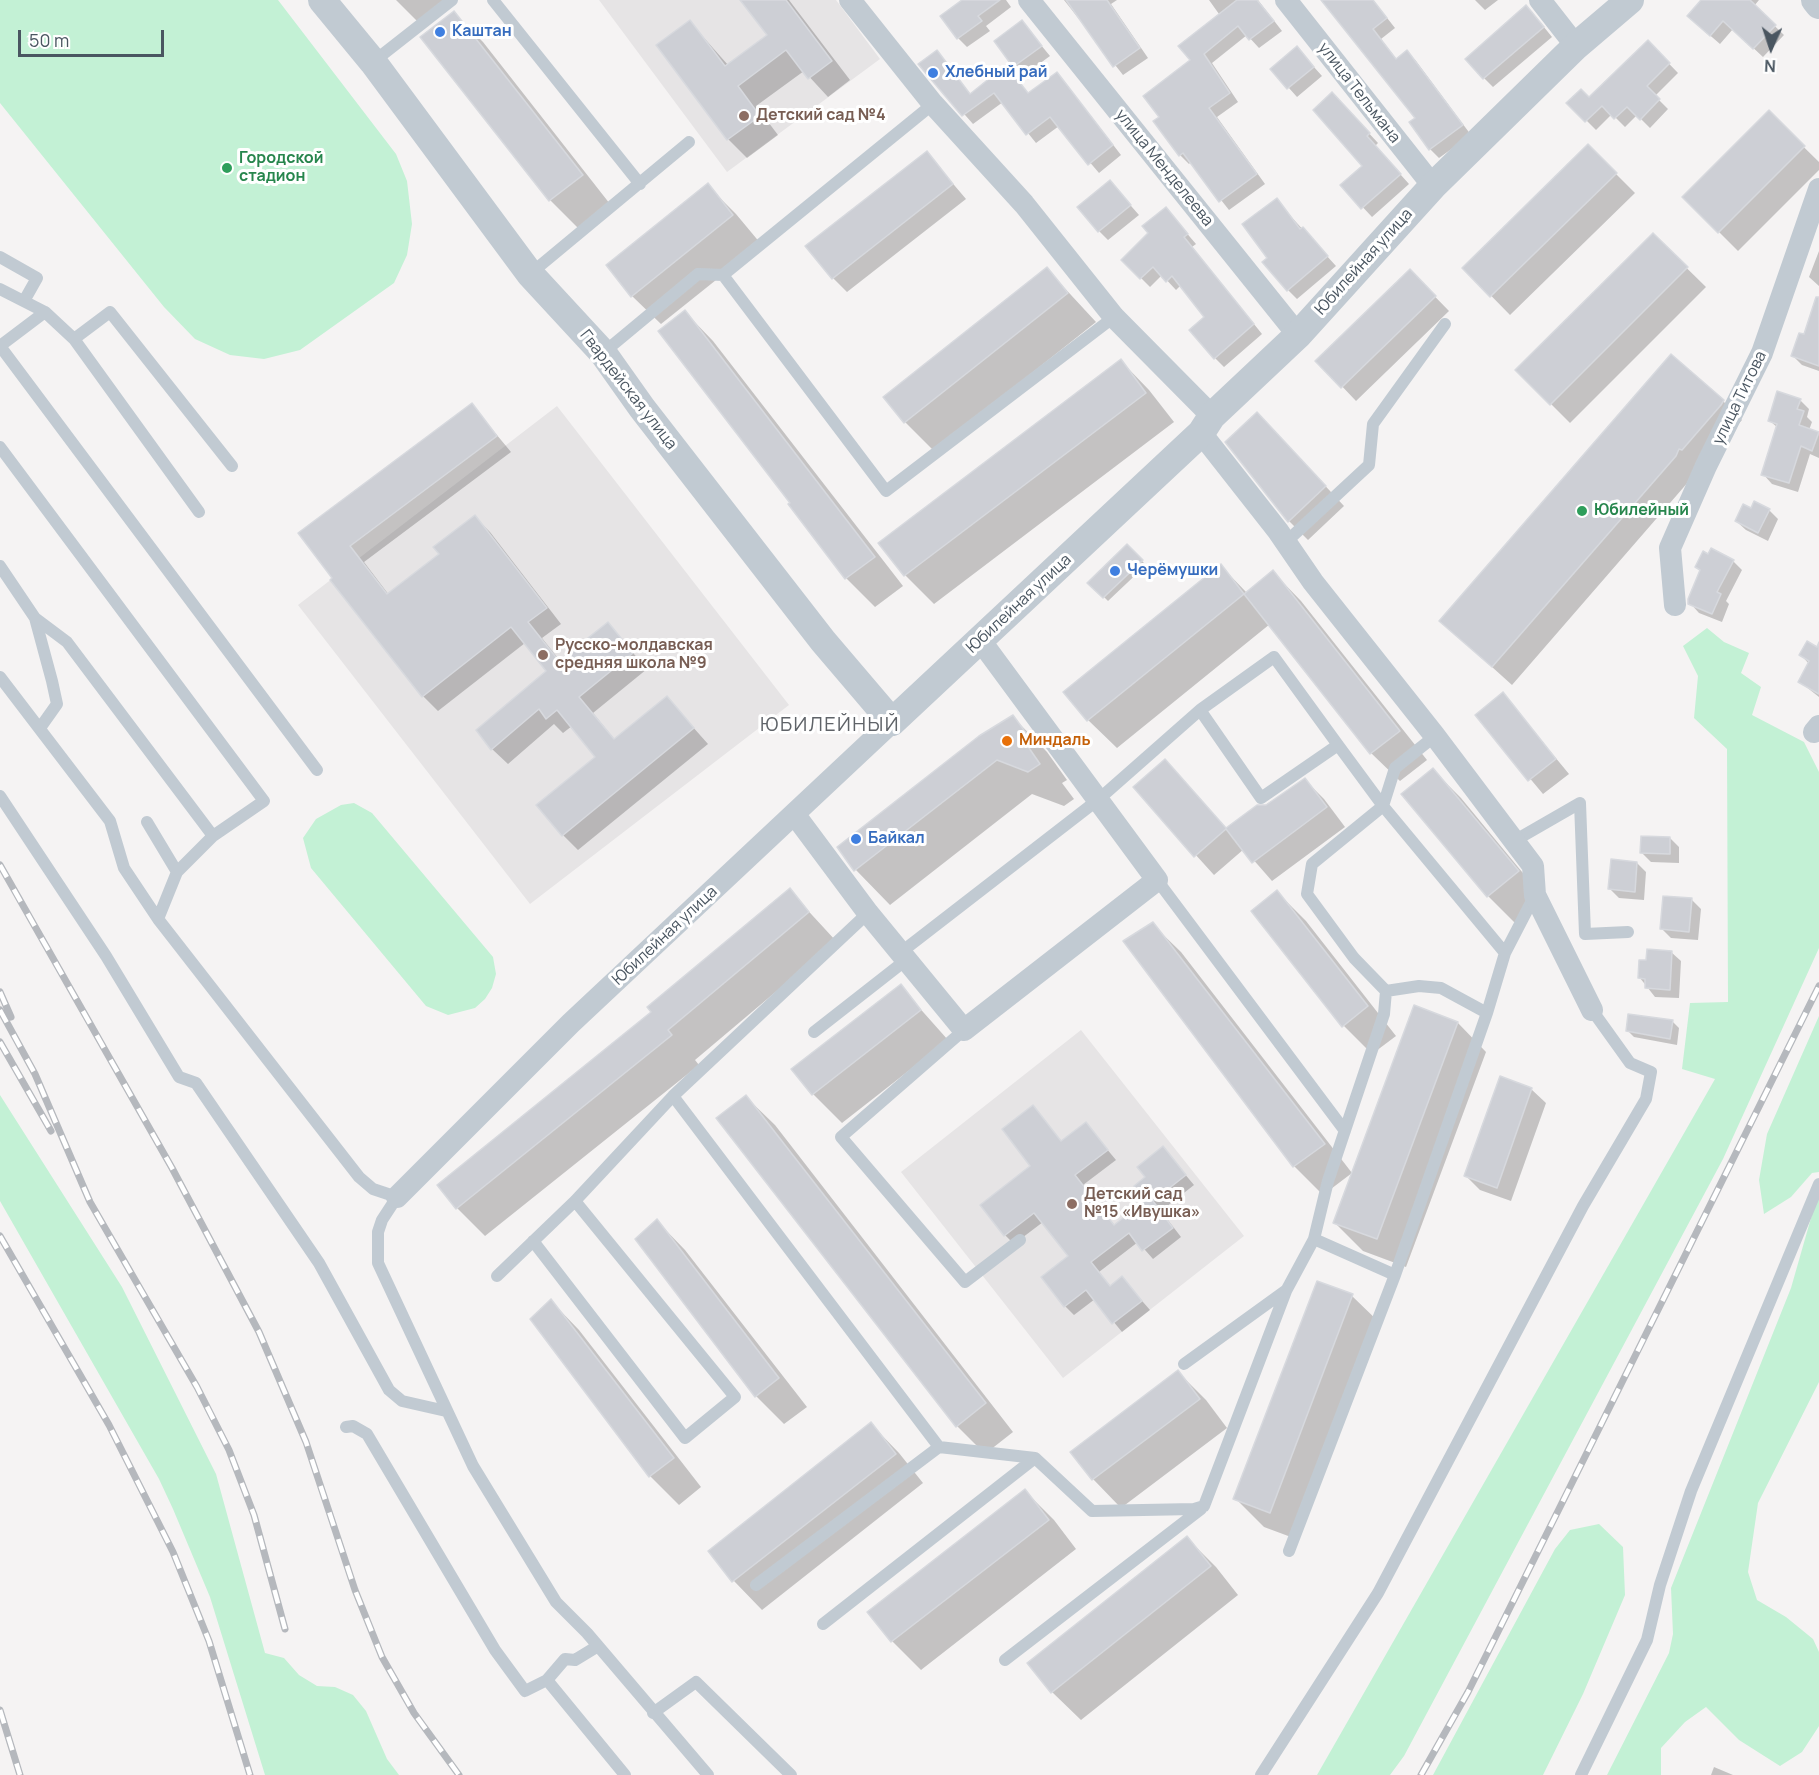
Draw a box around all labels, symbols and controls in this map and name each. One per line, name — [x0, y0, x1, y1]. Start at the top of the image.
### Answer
scale bar — [21, 18, 166, 56]
north arrow — [1741, 18, 1801, 78]
place label: Каштан — [452, 22, 512, 42]
marker: Каштан — [433, 25, 447, 39]
text: 50 m — [29, 28, 69, 52]
street label: улица Тельмана — [1314, 39, 1404, 147]
text: N — [1764, 55, 1776, 77]
place label: Хлебный рай — [945, 63, 1048, 83]
marker: Хлебный рай — [926, 66, 940, 80]
place label: Детский сад №4 — [756, 106, 886, 126]
street label: улица Менделеева — [1111, 106, 1217, 230]
marker: Детский сад №4 — [737, 109, 751, 123]
place label: Городской стадион — [239, 149, 323, 187]
marker: Городской стадион — [220, 161, 234, 175]
street label: Юбилейная улица — [1311, 205, 1417, 319]
street label: Гвардейская улица — [575, 326, 681, 454]
street label: улица Титова — [1709, 348, 1771, 448]
place label: Юбилейный — [1594, 501, 1689, 521]
marker: Юбилейный — [1575, 504, 1589, 518]
street label: Юбилейная улица — [963, 550, 1075, 658]
place label: Черёмушки — [1127, 561, 1218, 581]
marker: Черёмушки — [1108, 564, 1122, 578]
place label: Русско-молдавская средняя школа №9 — [555, 636, 713, 674]
marker: Русско-молдавская средняя школа №9 — [536, 648, 550, 662]
district label: ЮБИЛЕЙНЫЙ — [760, 713, 900, 737]
place label: Миндаль — [1019, 731, 1090, 751]
marker: Миндаль — [1000, 734, 1014, 748]
place label: Байкал — [868, 829, 925, 849]
marker: Байкал — [849, 832, 863, 846]
street label: Юбилейная улица — [609, 882, 721, 990]
place label: Детский сад №15 «Ивушка» — [1084, 1185, 1200, 1223]
marker: Детский сад №15 «Ивушка» — [1065, 1197, 1079, 1211]

